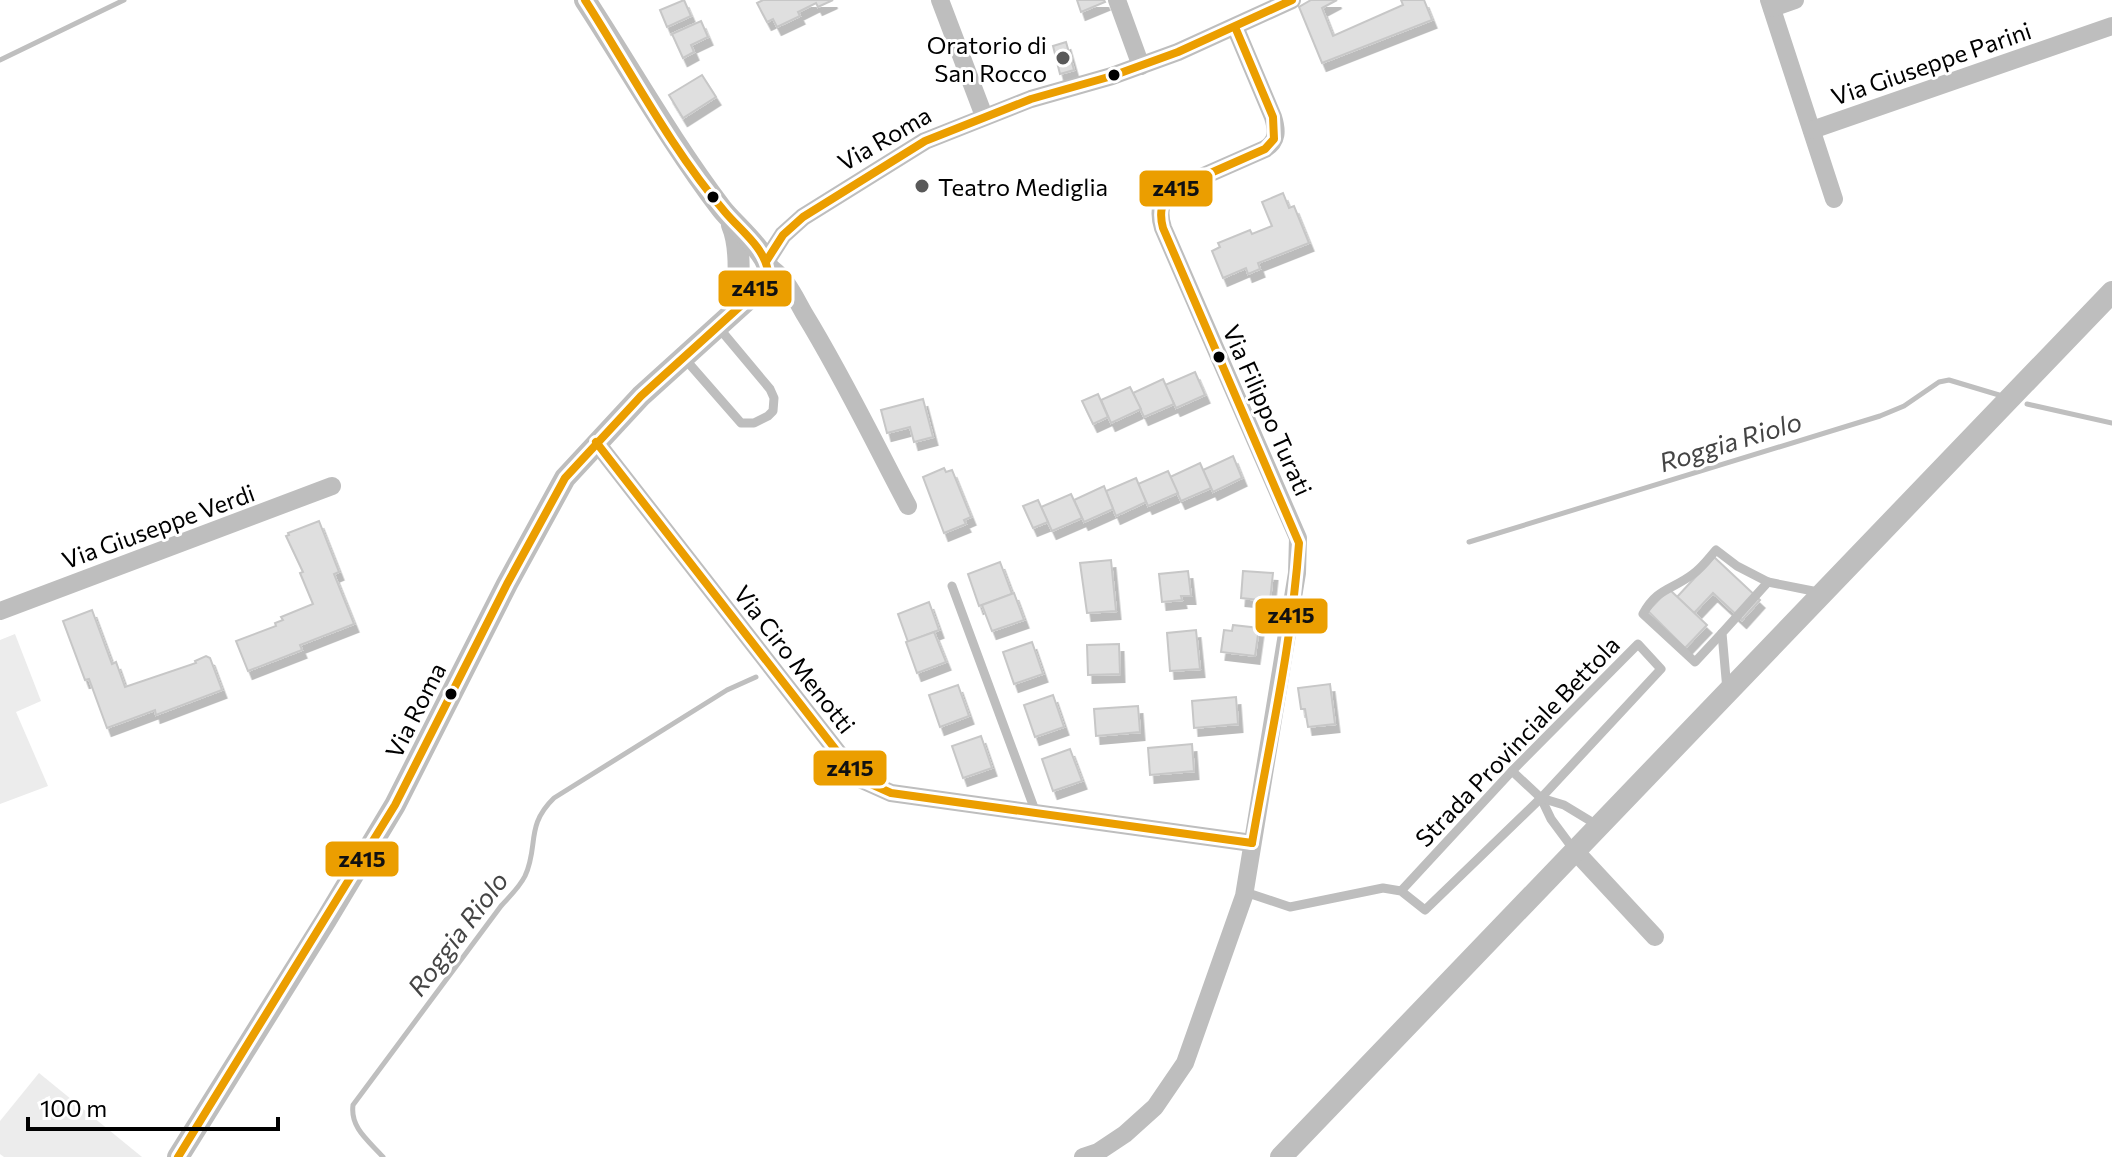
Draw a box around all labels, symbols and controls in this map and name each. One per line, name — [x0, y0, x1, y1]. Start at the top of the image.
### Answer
street label: Via Giuseppe Parini — [1827, 15, 2035, 111]
place label: Oratorio di San Rocco — [927, 30, 1047, 87]
marker: Oratorio di San Rocco — [1054, 49, 1072, 67]
unlabelled marker — [1106, 67, 1122, 83]
street label: Via Roma — [832, 100, 936, 176]
line badge: z415 — [1138, 169, 1214, 208]
place label: Teatro Mediglia — [938, 172, 1108, 201]
text: z415 — [1153, 174, 1199, 201]
marker: Teatro Mediglia — [913, 177, 931, 195]
unlabelled marker — [705, 189, 721, 205]
line badge: z415 — [717, 269, 793, 308]
text: z415 — [732, 274, 778, 301]
street label: Via Filippo Turati — [1217, 320, 1319, 500]
unlabelled marker — [1211, 349, 1227, 365]
water label: Roggia Riolo — [1655, 405, 1805, 477]
street label: Via Giuseppe Verdi — [58, 478, 258, 574]
street label: Via Ciro Menotti — [728, 579, 862, 739]
line badge: z415 — [1254, 597, 1329, 635]
text: z415 — [1268, 601, 1314, 628]
street label: Strada Provinciale Bettola — [1409, 630, 1625, 852]
street label: Via Roma — [379, 658, 451, 762]
unlabelled marker — [443, 686, 459, 702]
line badge: z415 — [812, 749, 888, 787]
text: z415 — [827, 754, 873, 781]
line badge: z415 — [324, 840, 400, 878]
text: z415 — [339, 845, 385, 872]
water label: Roggia Riolo — [400, 865, 514, 1001]
scale bar — [28, 1081, 278, 1131]
text: 100 m — [40, 1093, 107, 1122]

